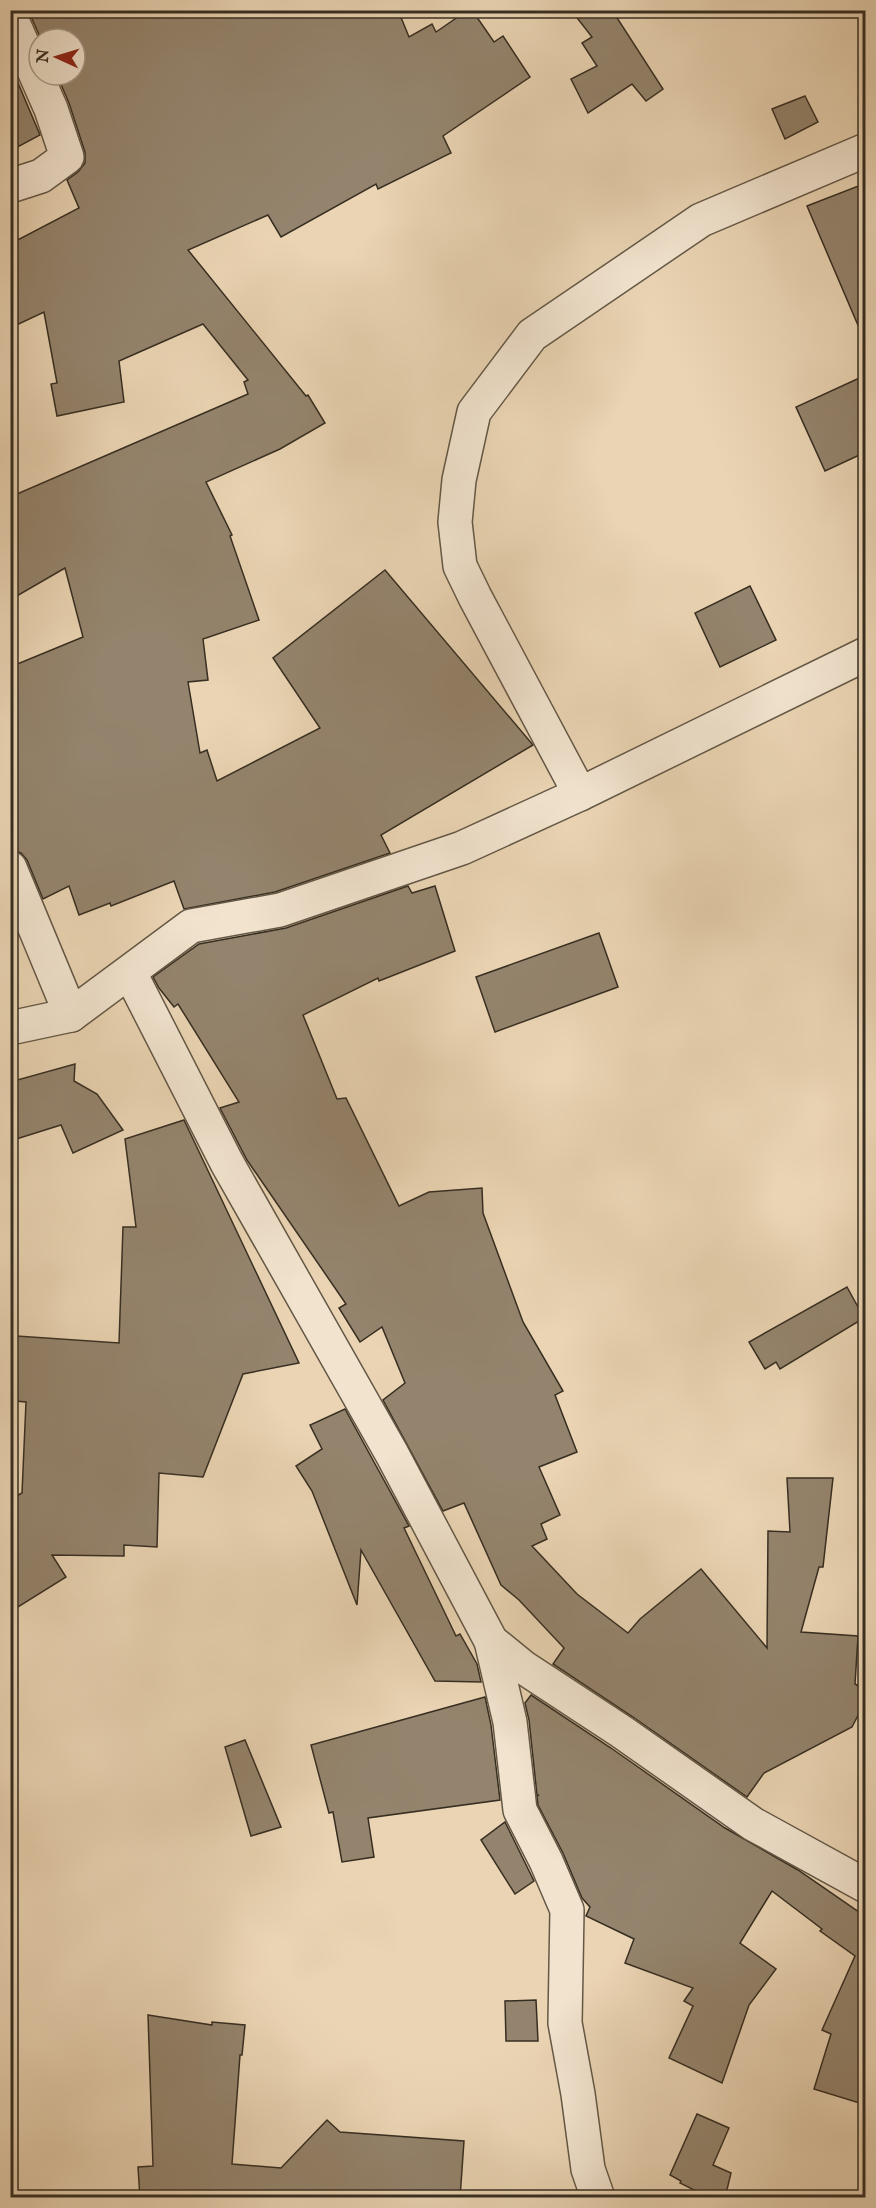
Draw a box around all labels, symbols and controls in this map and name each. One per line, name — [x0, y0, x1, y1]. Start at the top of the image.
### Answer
north arrow — [27, 27, 87, 87]
text: N — [34, 48, 55, 65]

